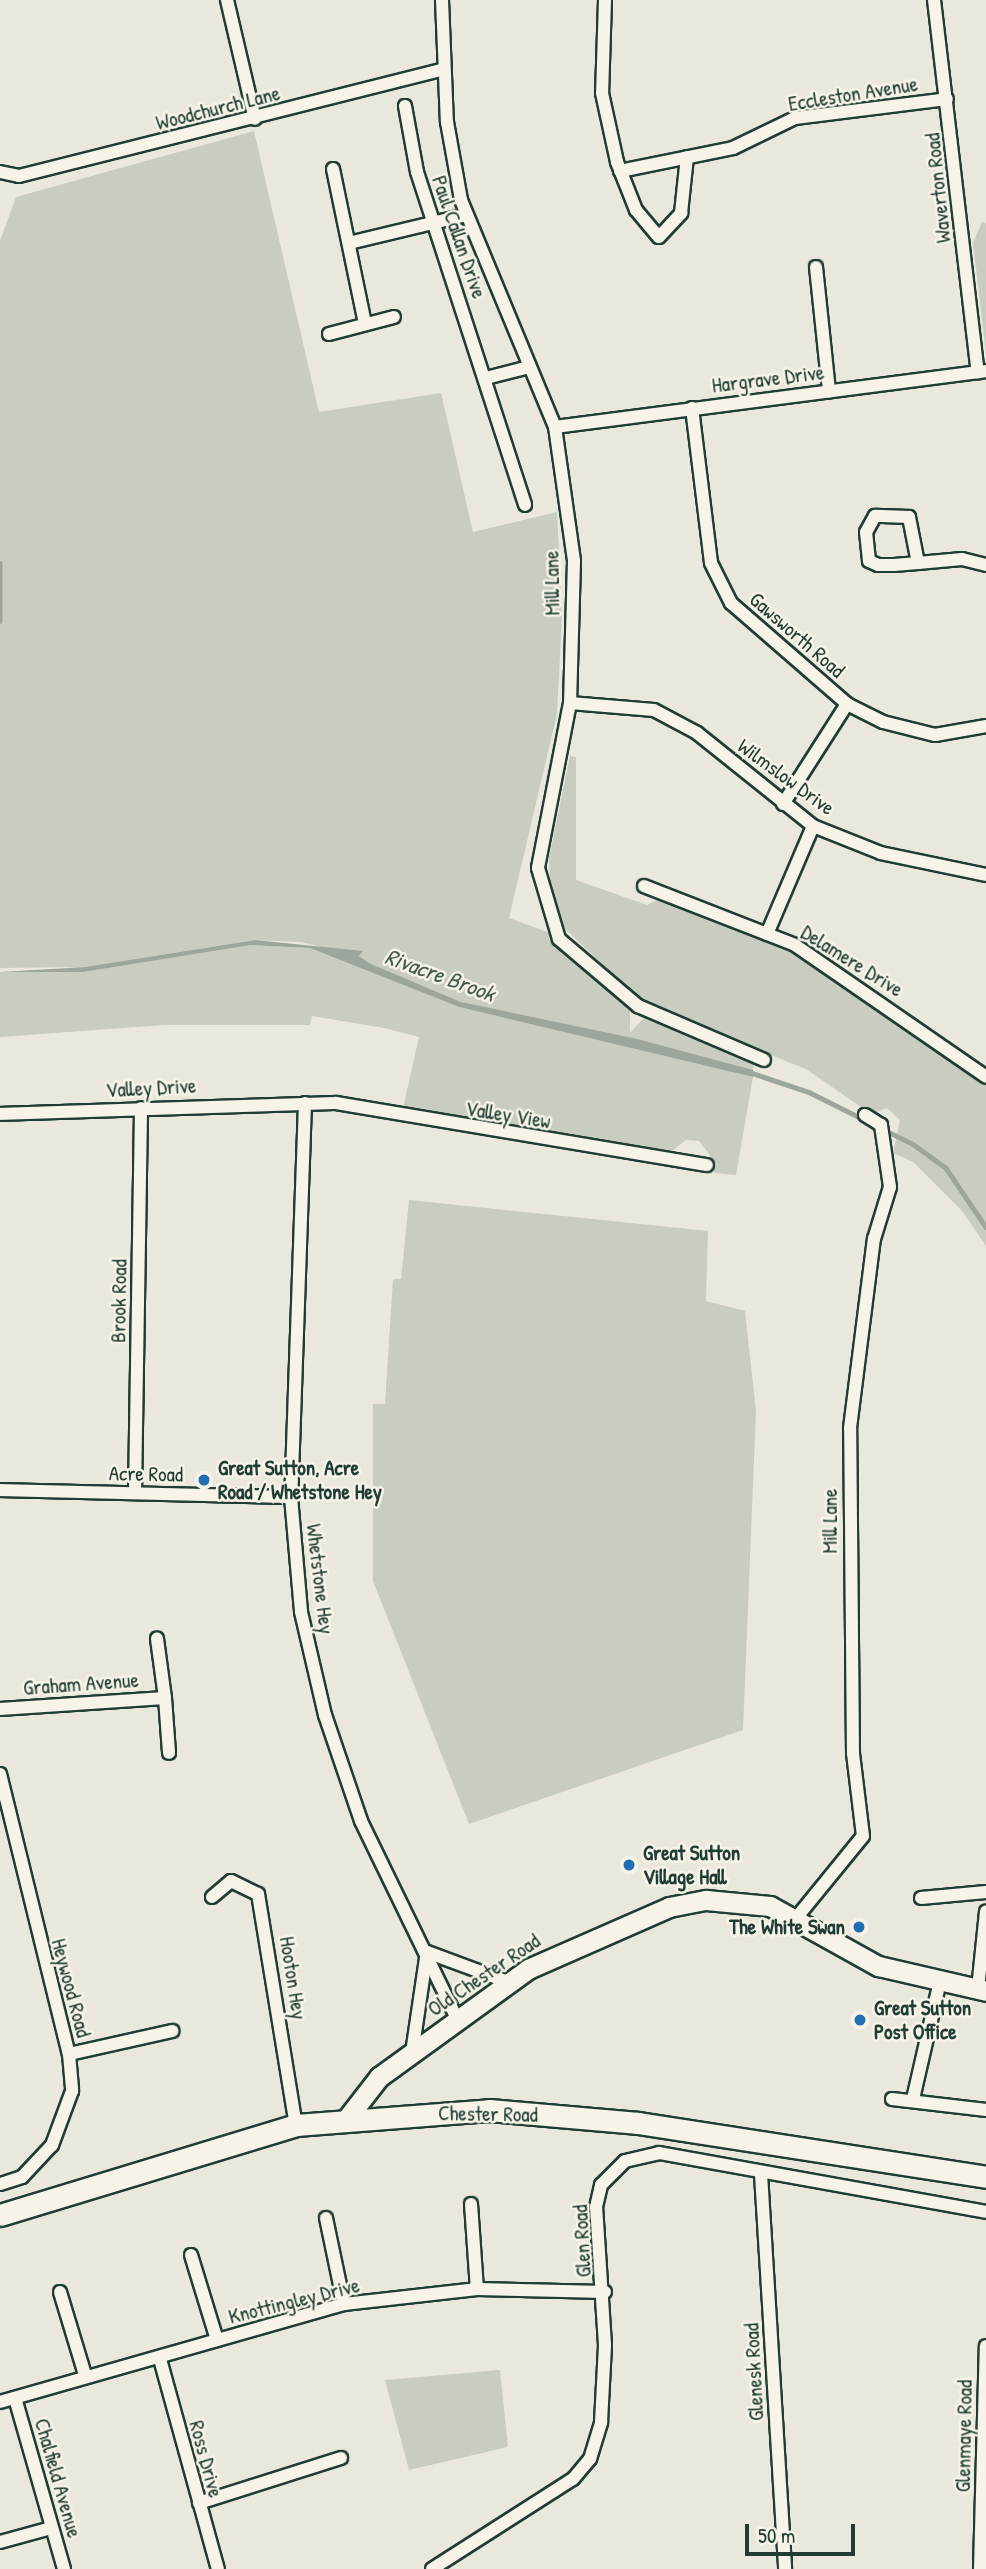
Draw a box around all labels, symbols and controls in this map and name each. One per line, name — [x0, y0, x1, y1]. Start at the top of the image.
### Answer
street label: Eccleston Avenue — [786, 71, 920, 117]
street label: Woodchurch Lane — [153, 80, 283, 136]
street label: Waverton Road — [920, 132, 956, 244]
street label: Paul Callan Drive — [426, 172, 492, 302]
street label: Hargrave Drive — [710, 360, 826, 398]
street label: Mill Lane — [539, 550, 565, 616]
street label: Gawsworth Road — [744, 587, 850, 683]
street label: Wilmslow Drive — [733, 733, 839, 821]
street label: Delamere Drive — [796, 920, 908, 1002]
water label: Rivacre Brook — [381, 942, 499, 1008]
street label: Valley Drive — [105, 1073, 197, 1103]
street label: Valley View — [464, 1096, 552, 1134]
street label: Brook Road — [106, 1259, 132, 1343]
place label: Great Sutton, Acre Road / Whetstone Hey — [218, 1455, 382, 1505]
street label: Acre Road — [109, 1461, 183, 1487]
marker: Great Sutton, Acre Road / Whetstone Hey — [196, 1472, 212, 1488]
street label: Mill Lane — [817, 1489, 843, 1553]
street label: Whetstone Hey — [301, 1522, 339, 1636]
street label: Graham Avenue — [22, 1667, 140, 1701]
place label: Great Sutton Village Hall — [643, 1840, 740, 1890]
marker: Great Sutton Village Hall — [621, 1857, 637, 1873]
place label: The White Swan — [729, 1914, 845, 1940]
marker: The White Swan — [851, 1919, 867, 1935]
street label: Old Chester Road — [423, 1928, 545, 2022]
street label: Hooton Hey — [274, 1935, 312, 2021]
street label: Heywood Road — [46, 1936, 96, 2040]
place label: Great Sutton Post Office — [874, 1995, 971, 2045]
marker: Great Sutton Post Office — [852, 2012, 868, 2028]
street label: Chester Road — [438, 2101, 538, 2127]
street label: Glen Road — [568, 2204, 596, 2278]
street label: Knottingley Drive — [226, 2273, 362, 2329]
street label: Glenesk Road — [739, 2322, 769, 2422]
street label: Glenmaye Road — [950, 2380, 978, 2492]
street label: Chalfield Avenue — [29, 2416, 87, 2540]
street label: Ross Drive — [184, 2418, 228, 2500]
scale bar — [748, 2510, 858, 2554]
text: 50 m — [758, 2521, 795, 2550]

